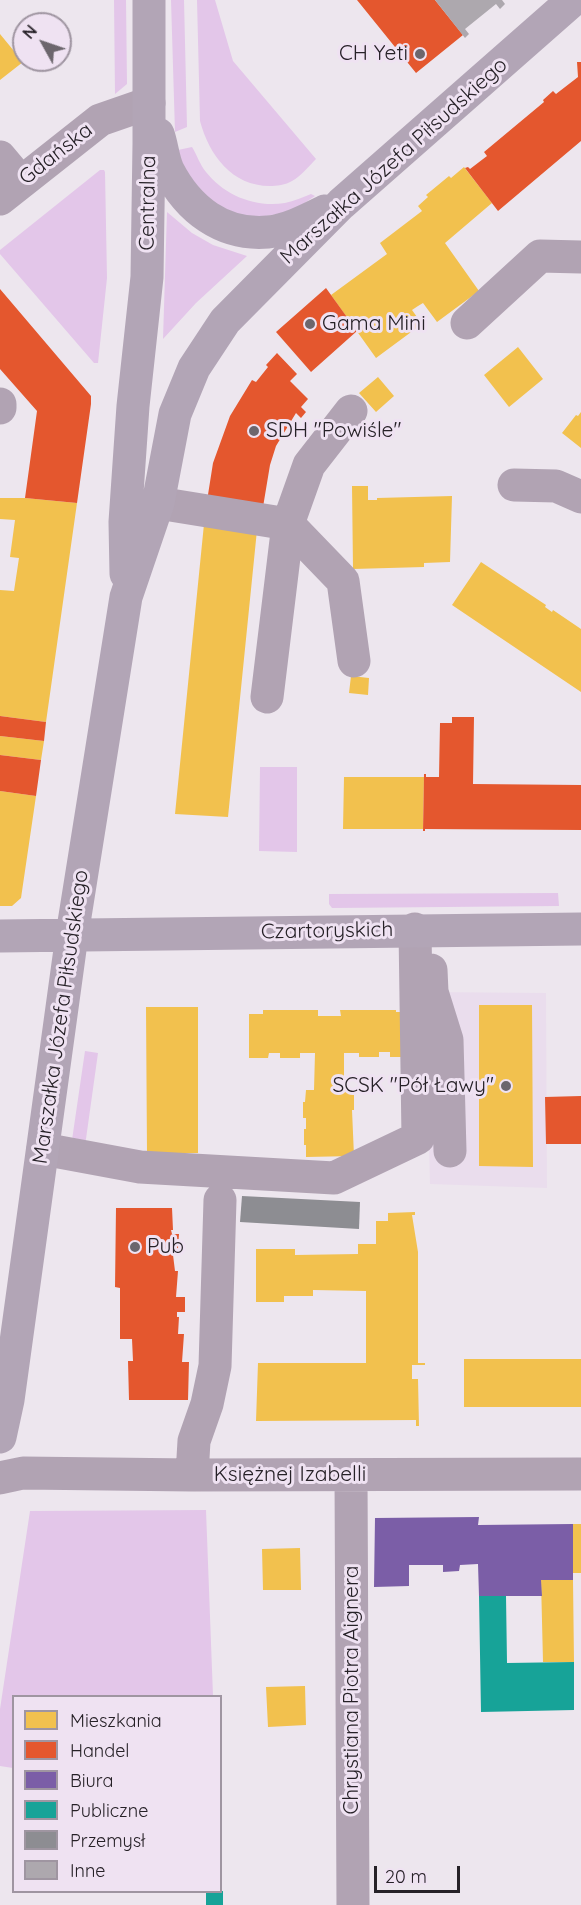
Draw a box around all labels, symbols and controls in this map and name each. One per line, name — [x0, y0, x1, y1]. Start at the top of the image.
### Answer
north arrow — [12, 12, 72, 72]
text: N — [18, 21, 41, 43]
place label: CH Yeti — [339, 41, 408, 67]
marker: CH Yeti — [413, 47, 427, 61]
street label: Marszałka Józefa Piłsudskiego — [275, 52, 513, 270]
street label: Gdańska — [14, 118, 98, 190]
street label: Centralna — [135, 155, 161, 251]
place label: Gama Mini — [322, 311, 426, 337]
marker: Gama Mini — [303, 317, 317, 331]
place label: SDH "Powiśle" — [266, 418, 401, 444]
marker: SDH "Powiśle" — [247, 424, 261, 438]
street label: Marszałka Józefa Piłsudskiego — [28, 868, 94, 1166]
street label: Czartoryskich — [261, 917, 393, 945]
place label: SCSK "Pół Ławy" — [332, 1073, 494, 1099]
marker: SCSK "Pół Ławy" — [499, 1079, 513, 1093]
place label: Pub — [147, 1234, 184, 1260]
marker: Pub — [128, 1240, 142, 1254]
street label: Księżnej Izabelli — [214, 1462, 366, 1488]
street label: Chrystiana Piotra Aignera — [339, 1565, 365, 1815]
legend — [12, 1695, 222, 1893]
text: Mieszkania — [70, 1709, 162, 1732]
text: Handel — [70, 1739, 130, 1762]
text: Biura — [70, 1769, 113, 1792]
text: Publiczne — [70, 1799, 148, 1822]
text: Przemysł — [70, 1829, 145, 1852]
scale bar — [377, 1854, 462, 1892]
text: Inne — [70, 1859, 105, 1882]
text: 20 m — [385, 1865, 427, 1888]

